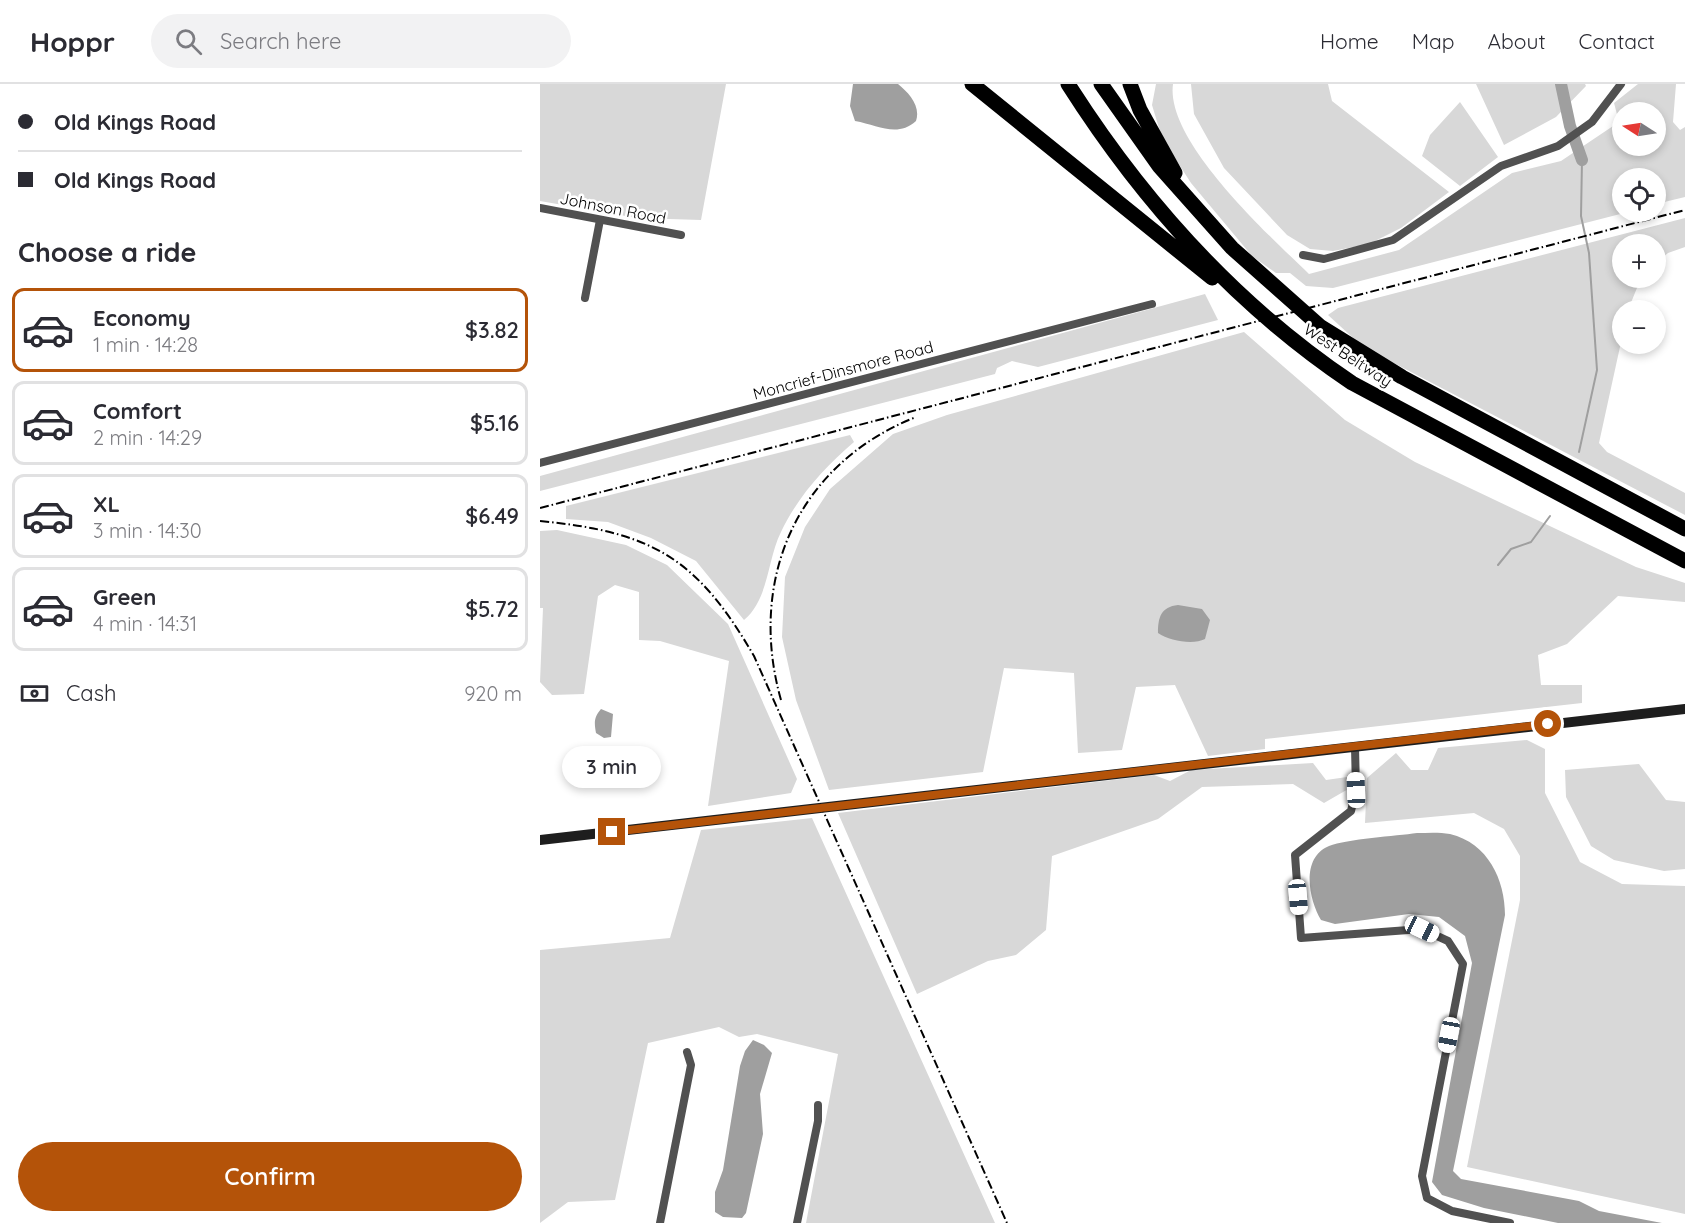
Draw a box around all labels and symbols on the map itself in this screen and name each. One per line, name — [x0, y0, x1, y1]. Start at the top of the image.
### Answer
north arrow — [1612, 102, 1666, 156]
street label: Johnson Road — [558, 188, 668, 228]
street label: West Beltway — [1300, 319, 1396, 391]
street label: Moncrief-Dinsmore Road — [751, 336, 935, 404]
route start — [1534, 710, 1561, 737]
callout: 3 min — [562, 745, 662, 787]
car — [1346, 772, 1366, 808]
route end — [598, 818, 625, 845]
car — [1287, 878, 1309, 916]
car — [1402, 913, 1442, 945]
car — [1437, 1016, 1461, 1054]

